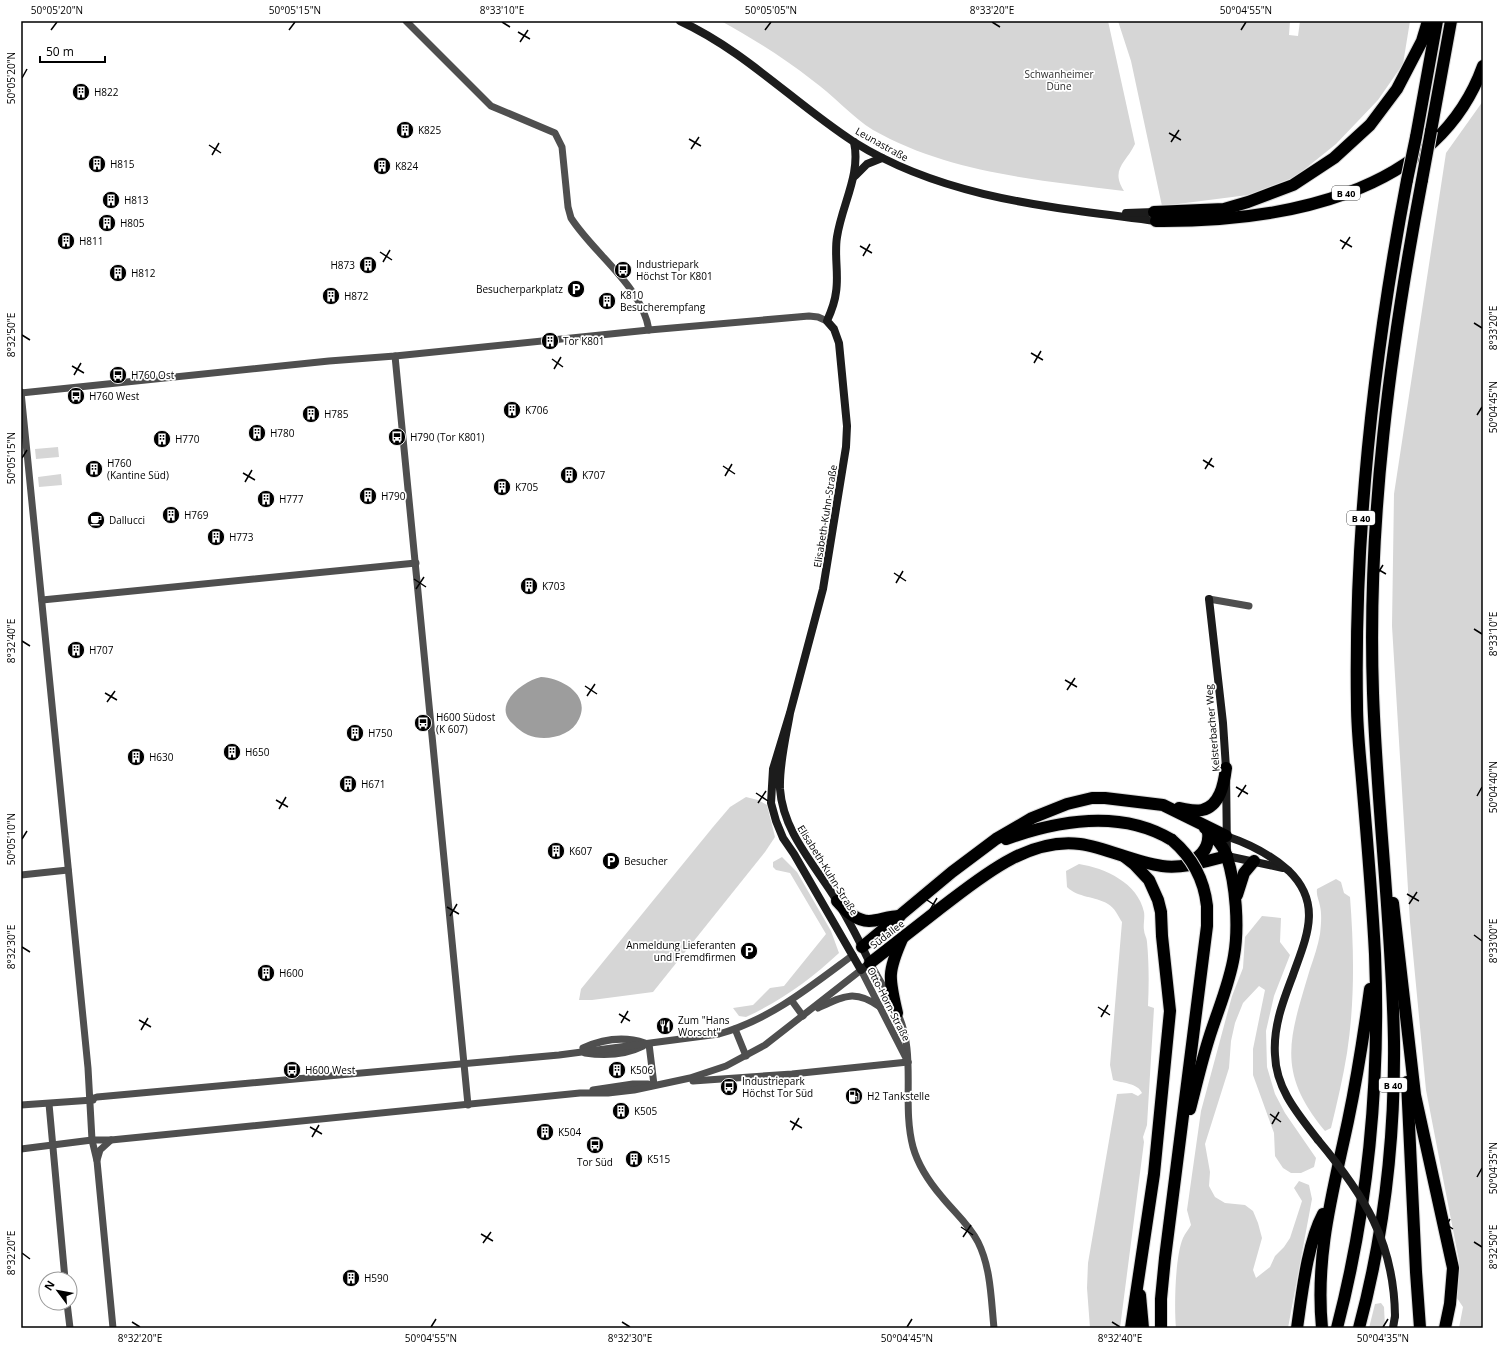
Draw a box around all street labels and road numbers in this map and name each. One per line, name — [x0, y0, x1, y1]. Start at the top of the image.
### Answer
street label: Leunastraße — [853, 124, 911, 164]
road number: B 40 — [1332, 186, 1360, 200]
street label: Elisabeth-Kuhn-Straße — [810, 463, 840, 568]
road number: B 40 — [1347, 511, 1375, 525]
street label: Kelsterbacher Weg — [1201, 683, 1223, 772]
street label: Elisabeth-Kuhn-Straße — [795, 822, 862, 918]
street label: Südallee — [867, 916, 907, 952]
street label: Otto-Horn-Straße — [864, 965, 914, 1044]
road number: B 40 — [1379, 1078, 1407, 1092]

